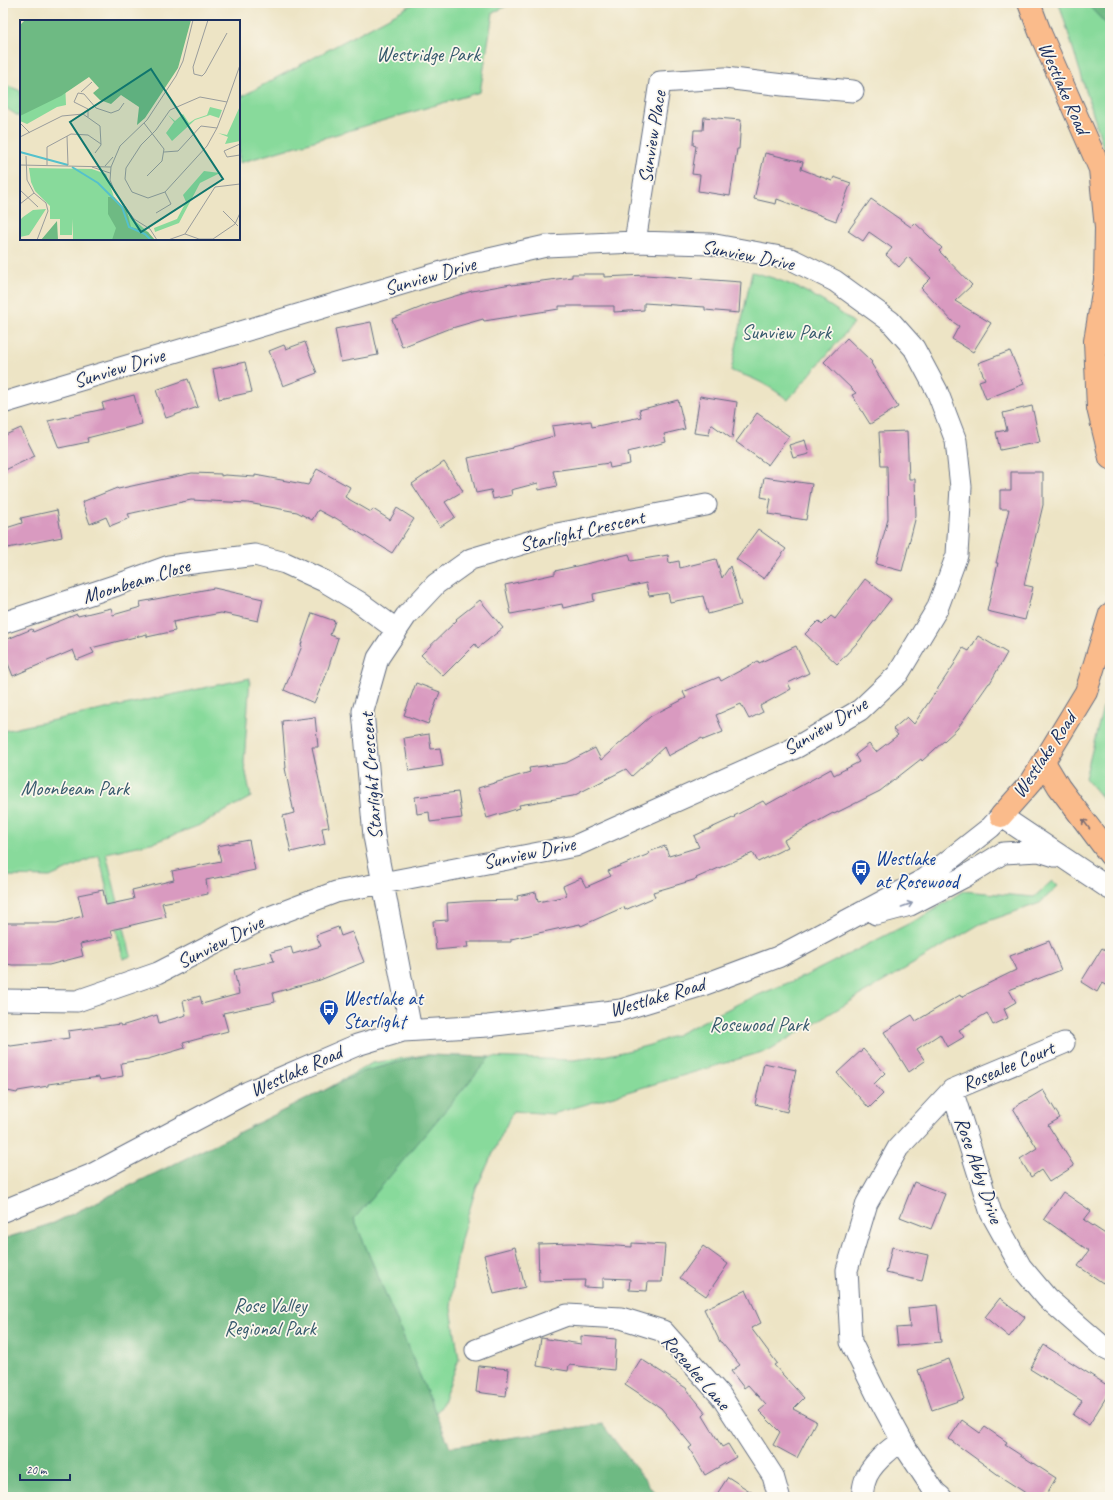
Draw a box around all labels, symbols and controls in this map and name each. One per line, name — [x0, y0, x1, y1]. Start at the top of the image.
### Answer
inset map — [20, 20, 240, 240]
street label: Westlake Road — [1033, 38, 1097, 141]
park label: Westridge Park — [376, 42, 481, 67]
street label: Sunview Place — [632, 88, 672, 185]
street label: Sunview Drive — [700, 234, 798, 276]
street label: Sunview Drive — [382, 251, 480, 301]
park label: Sunview Park — [741, 320, 832, 345]
street label: Sunview Drive — [71, 342, 169, 394]
street label: Starlight Crescent — [517, 504, 649, 557]
street label: Moonbeam Close — [79, 552, 194, 609]
street label: Sunview Drive — [778, 690, 873, 761]
street label: Westlake Road — [1006, 705, 1084, 803]
street label: Starlight Crescent — [354, 709, 388, 840]
park label: Moonbeam Park — [21, 776, 131, 801]
one-way arrow — [1082, 819, 1090, 830]
street label: Sunview Drive — [481, 831, 579, 875]
place label: Westlake at Rosewood — [875, 846, 962, 894]
bus stop icon: Westlake at Rosewood — [850, 858, 872, 886]
one-way arrow — [901, 901, 914, 908]
street label: Sunview Drive — [173, 909, 269, 974]
street label: Westlake Road — [606, 971, 711, 1023]
place label: Westlake at Starlight — [343, 986, 425, 1034]
bus stop icon: Westlake at Starlight — [318, 998, 340, 1026]
park label: Rosewood Park — [710, 1012, 810, 1037]
street label: Rosealee Court — [958, 1034, 1060, 1097]
street label: Westlake Road — [246, 1038, 349, 1102]
street label: Rose Abby Drive — [949, 1114, 1009, 1228]
park label: Rose Valley Regional Park — [224, 1293, 318, 1341]
street label: Rosealee Lane — [656, 1329, 737, 1416]
scale bar — [20, 1456, 70, 1482]
text: 20 m — [26, 1462, 48, 1478]

